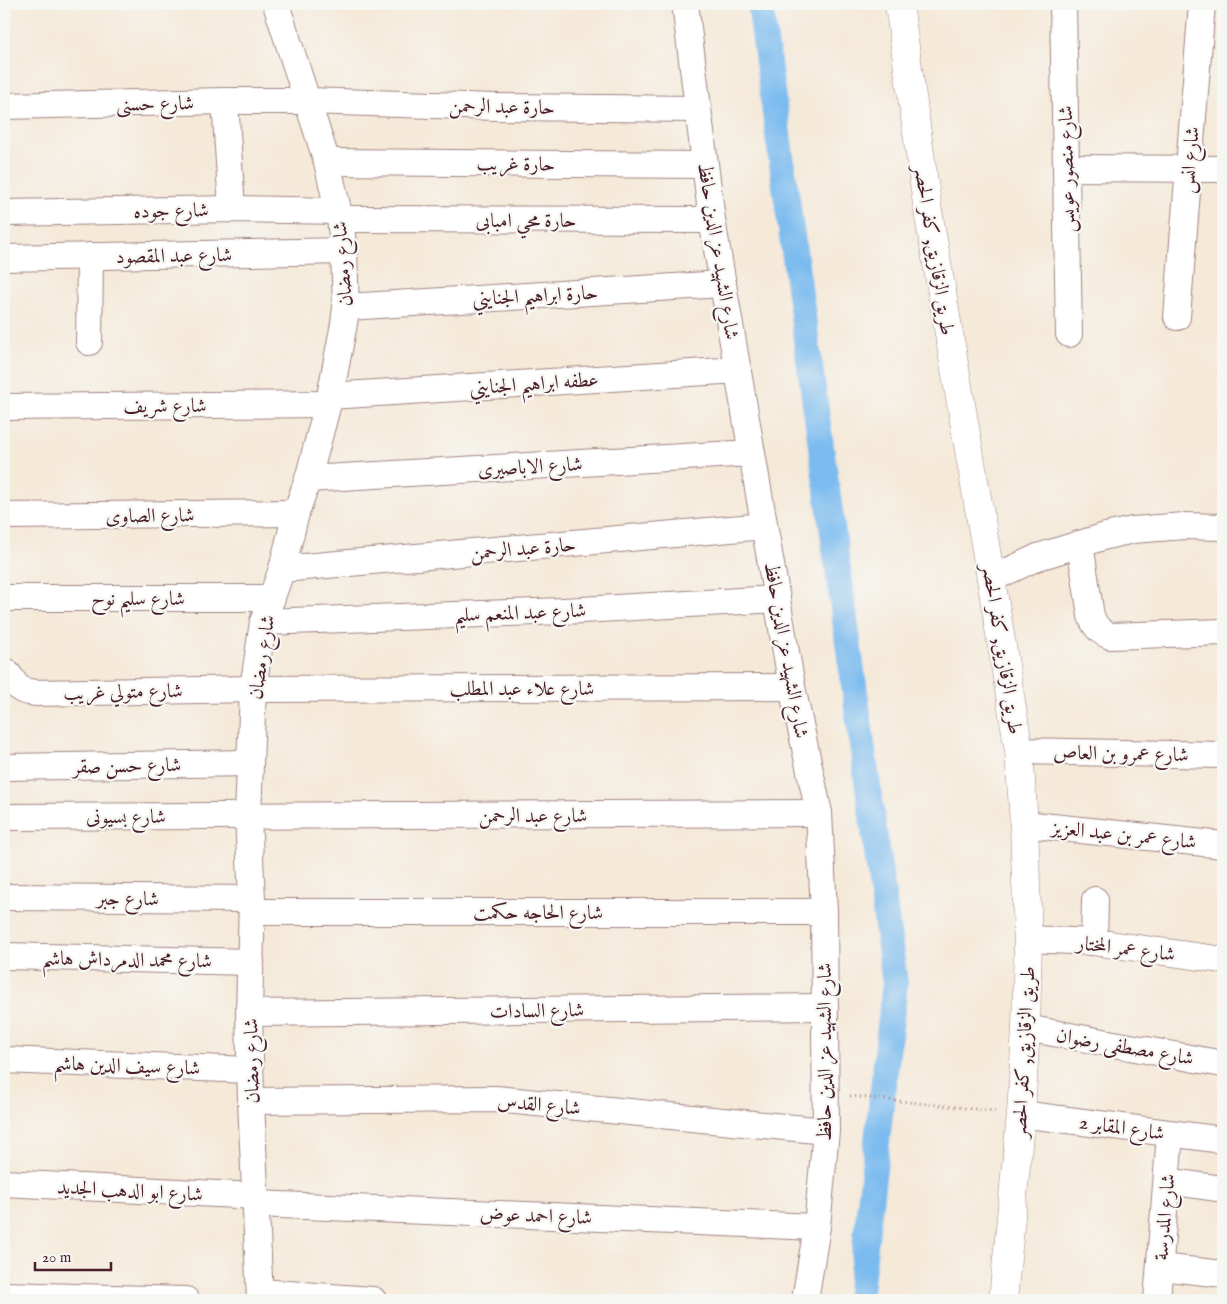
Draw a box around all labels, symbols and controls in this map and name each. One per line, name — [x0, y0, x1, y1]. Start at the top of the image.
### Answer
street label: شارع حسنى — [116, 91, 194, 122]
street label: حارة عبد الرحمن — [449, 94, 555, 121]
street label: شارع منصور عويس — [1054, 105, 1085, 233]
street label: شارع انس — [1175, 126, 1210, 195]
street label: حارة غريب — [476, 151, 555, 178]
street label: شارع الشهيد عز الدين حافظ — [687, 161, 744, 342]
street label: طريق الزقازيق, كفر الحصر — [907, 161, 959, 337]
street label: شارع جوده — [133, 198, 209, 229]
street label: حارة محي امبابى — [476, 209, 576, 239]
street label: شارع رمضان — [328, 220, 363, 307]
street label: شارع عبد المقصود — [115, 243, 233, 274]
street label: حارة ابراهيم الجنايني — [472, 281, 599, 318]
street label: عطفه ابراهيم الجنايني — [469, 368, 600, 407]
street label: شارع شريف — [123, 394, 207, 423]
street label: شارع الاباصيرى — [477, 452, 583, 487]
street label: شارع الصاوى — [105, 503, 195, 534]
street label: حارة عبد الرحمن — [469, 532, 577, 567]
street label: شارع الشهيد عز الدين حافظ — [754, 560, 813, 741]
street label: طريق الزقازيق, كفر الحصر — [975, 560, 1027, 736]
street label: شارع سليم نوح — [91, 587, 185, 618]
street label: شارع عبد المنعم سليم — [454, 599, 587, 634]
street label: شارع رمضان — [243, 613, 285, 702]
street label: شارع علاء عبد المطلب — [450, 677, 594, 706]
street label: شارع متولي غريب — [63, 679, 183, 710]
street label: شارع عمرو بن العاص — [1053, 741, 1189, 772]
street label: شارع حسن صقر — [71, 753, 182, 784]
street label: شارع عبد الرحمن — [479, 804, 587, 833]
street label: شارع بسيونى — [86, 805, 166, 834]
street label: شارع عمر بن عبد العزيز — [1048, 815, 1197, 859]
street label: شارع جبر — [95, 886, 159, 917]
street label: شارع الحاجه حكمت — [473, 901, 603, 930]
street label: شارع عمر المختار — [1073, 931, 1176, 972]
street label: شارع محمد الدمرداش هاشم — [42, 947, 212, 980]
street label: شارع الشهيد عز الدين حافظ — [813, 963, 842, 1141]
street label: طريق الزقازيق, كفر الحصر — [1007, 965, 1041, 1141]
street label: شارع السادات — [489, 998, 585, 1029]
street label: شارع رمضان — [239, 1018, 270, 1104]
street label: شارع مصطفى رضوان — [1053, 1023, 1196, 1076]
street label: شارع سيف الدين هاشم — [53, 1051, 201, 1088]
street label: شارع القدس — [496, 1089, 582, 1126]
street label: شارع المقابر 2 — [1077, 1110, 1166, 1151]
street label: شارع المدرسة — [1149, 1173, 1186, 1262]
street label: شارع ابو الدهب الجديد — [56, 1175, 203, 1212]
street label: شارع احمد عوض — [479, 1202, 593, 1235]
scale bar — [35, 1239, 111, 1271]
text: 20 m — [42, 1248, 72, 1267]

